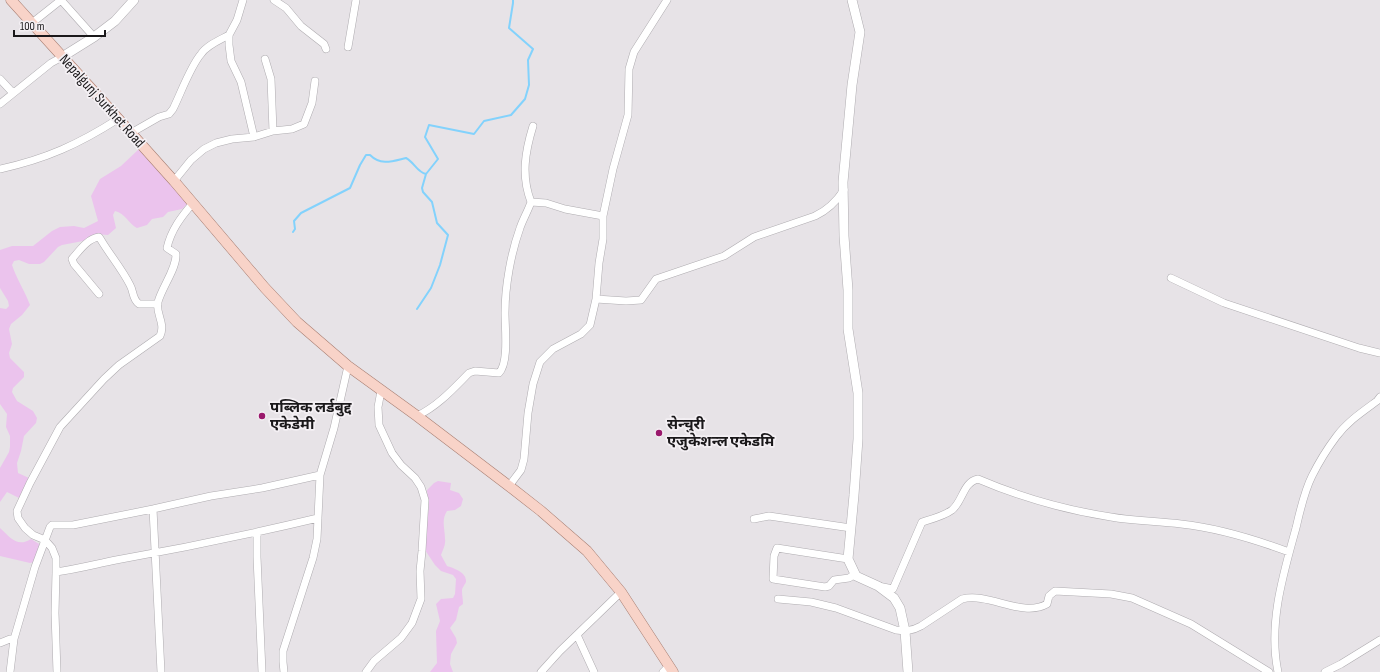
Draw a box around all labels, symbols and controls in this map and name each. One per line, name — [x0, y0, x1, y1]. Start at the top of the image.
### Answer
scale bar — [14, 12, 105, 38]
text: 100 m — [20, 19, 45, 34]
street label: Nepalgunj Surkhet Road — [55, 50, 149, 152]
place label: पब्लिक लर्डबुद्द एकेडेमी — [270, 398, 352, 434]
marker: पब्लिक लर्डबुद्द एकेडेमी — [257, 411, 267, 421]
place label: सेन्चुरी एजुकेशन्ल एकेडमि — [667, 415, 775, 451]
marker: सेन्चुरी एजुकेशन्ल एकेडमि — [654, 428, 664, 438]

